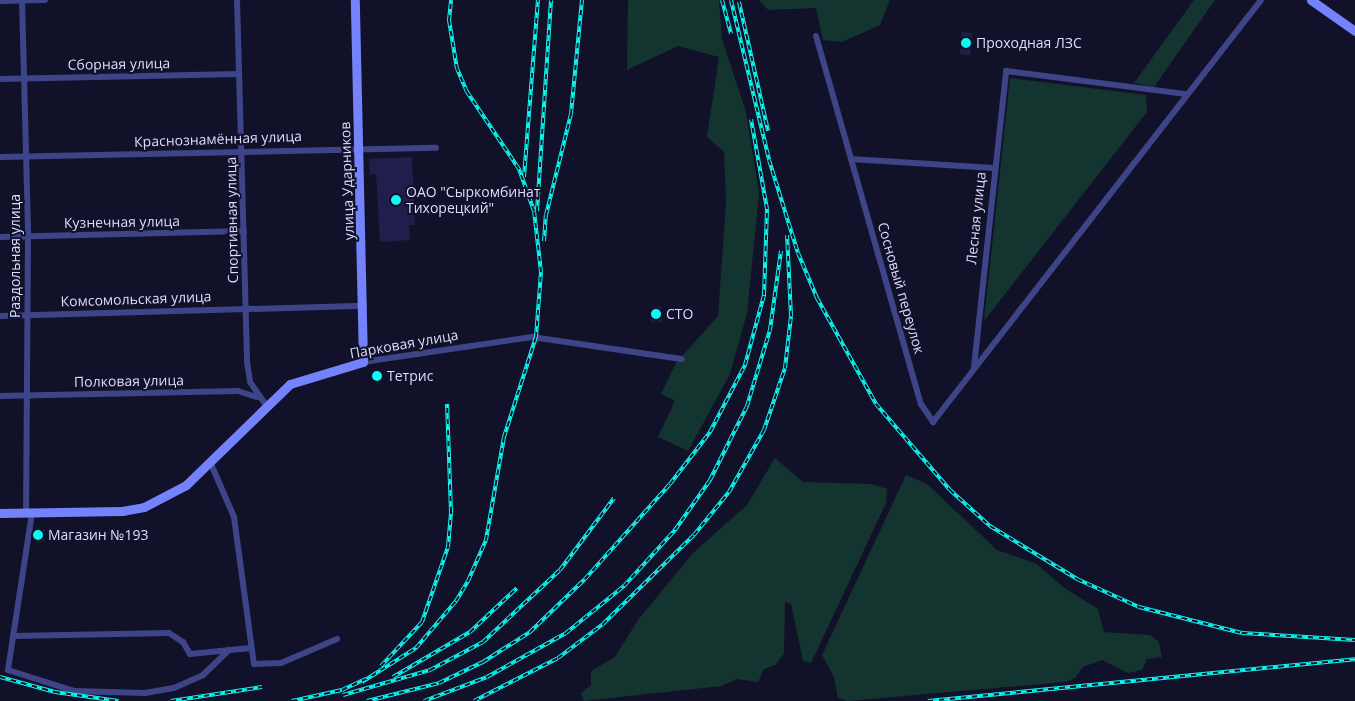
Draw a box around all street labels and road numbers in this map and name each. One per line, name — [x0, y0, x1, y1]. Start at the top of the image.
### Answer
street label: Сборная улица — [68, 55, 170, 73]
street label: улица Ударников — [337, 121, 357, 241]
street label: Краснознамённая улица — [134, 128, 302, 150]
street label: Спортивная улица — [222, 157, 242, 283]
street label: Лесная улица — [963, 171, 989, 265]
street label: Раздольная улица — [7, 194, 23, 318]
street label: Кузнечная улица — [64, 213, 180, 231]
street label: Сосновый переулок — [874, 220, 928, 356]
street label: Комсомольская улица — [60, 288, 212, 310]
street label: Парковая улица — [348, 326, 460, 362]
street label: Полковая улица — [74, 372, 184, 390]

